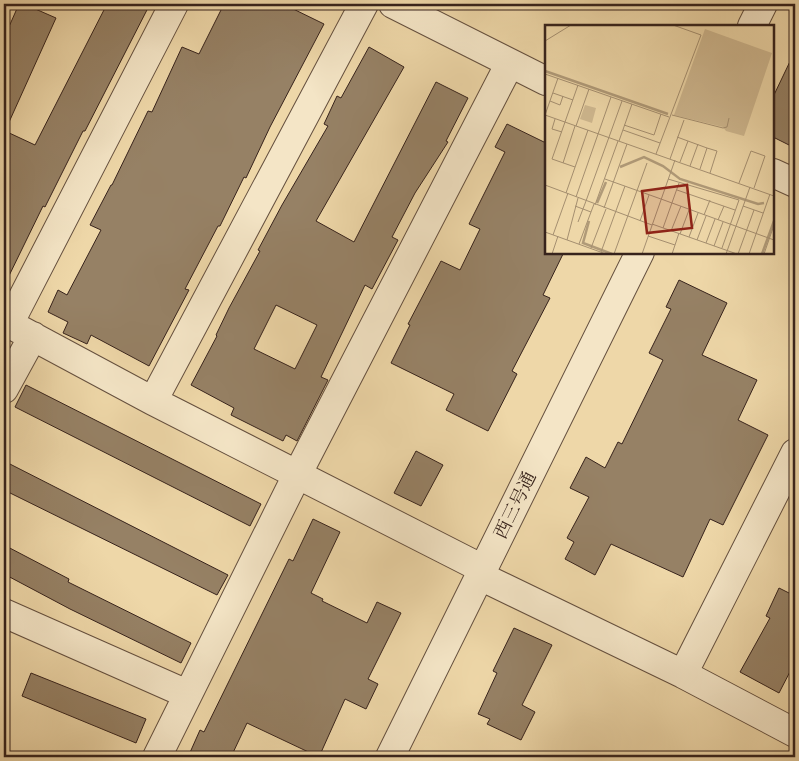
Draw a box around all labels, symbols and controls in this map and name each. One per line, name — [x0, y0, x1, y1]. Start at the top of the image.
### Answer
inset map — [545, 25, 774, 254]
street label: 西三号通 — [490, 468, 542, 543]

